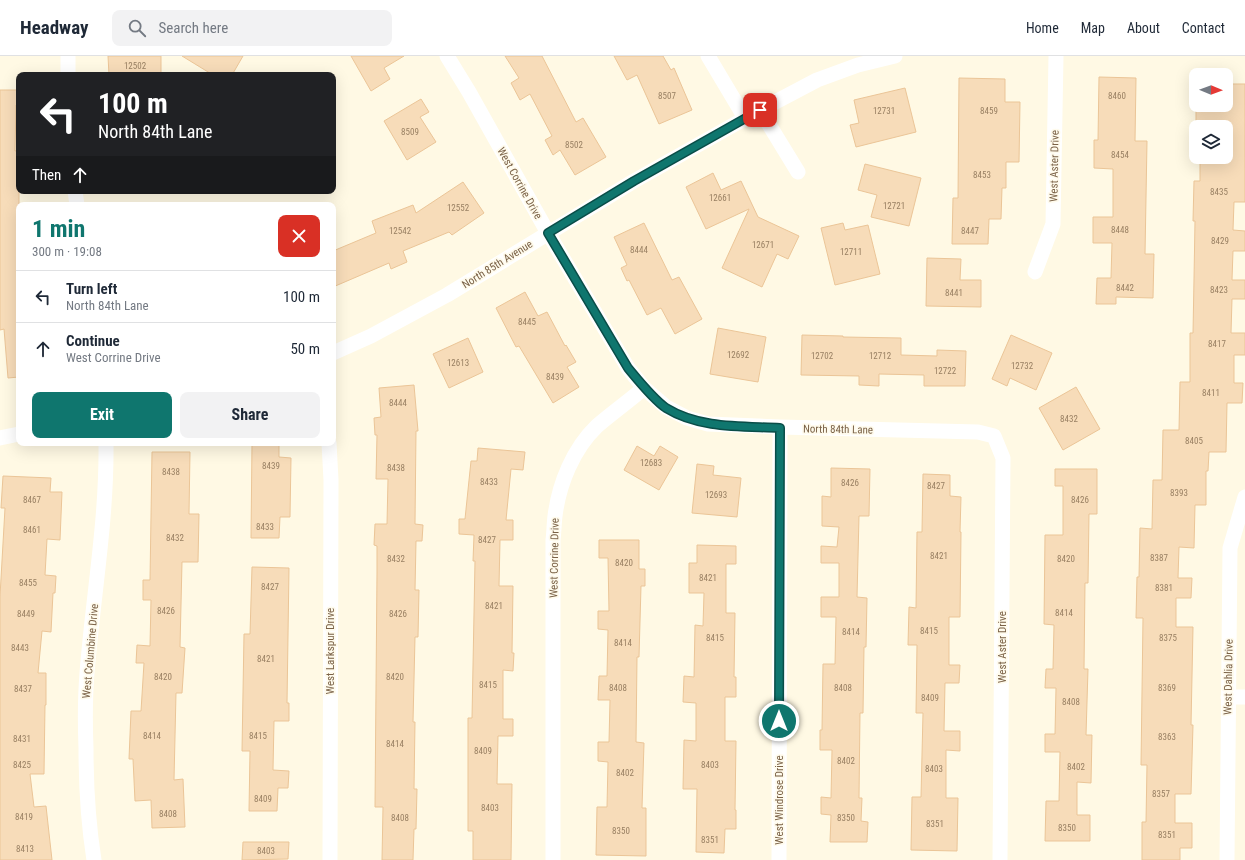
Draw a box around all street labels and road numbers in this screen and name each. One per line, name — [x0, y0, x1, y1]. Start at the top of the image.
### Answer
street label: West Aster Drive — [1047, 130, 1062, 202]
street label: West Corrine Drive — [494, 145, 545, 221]
street label: North 85th Avenue — [460, 238, 535, 291]
street label: North 84th Lane — [803, 422, 873, 437]
street label: West Corrine Drive — [547, 518, 562, 598]
street label: West Columbine Drive — [80, 603, 101, 699]
street label: West Larkspur Drive — [324, 608, 337, 694]
street label: West Aster Drive — [996, 611, 1009, 683]
street label: West Dahlia Drive — [1221, 639, 1236, 715]
street label: West Windrose Drive — [773, 755, 786, 845]

